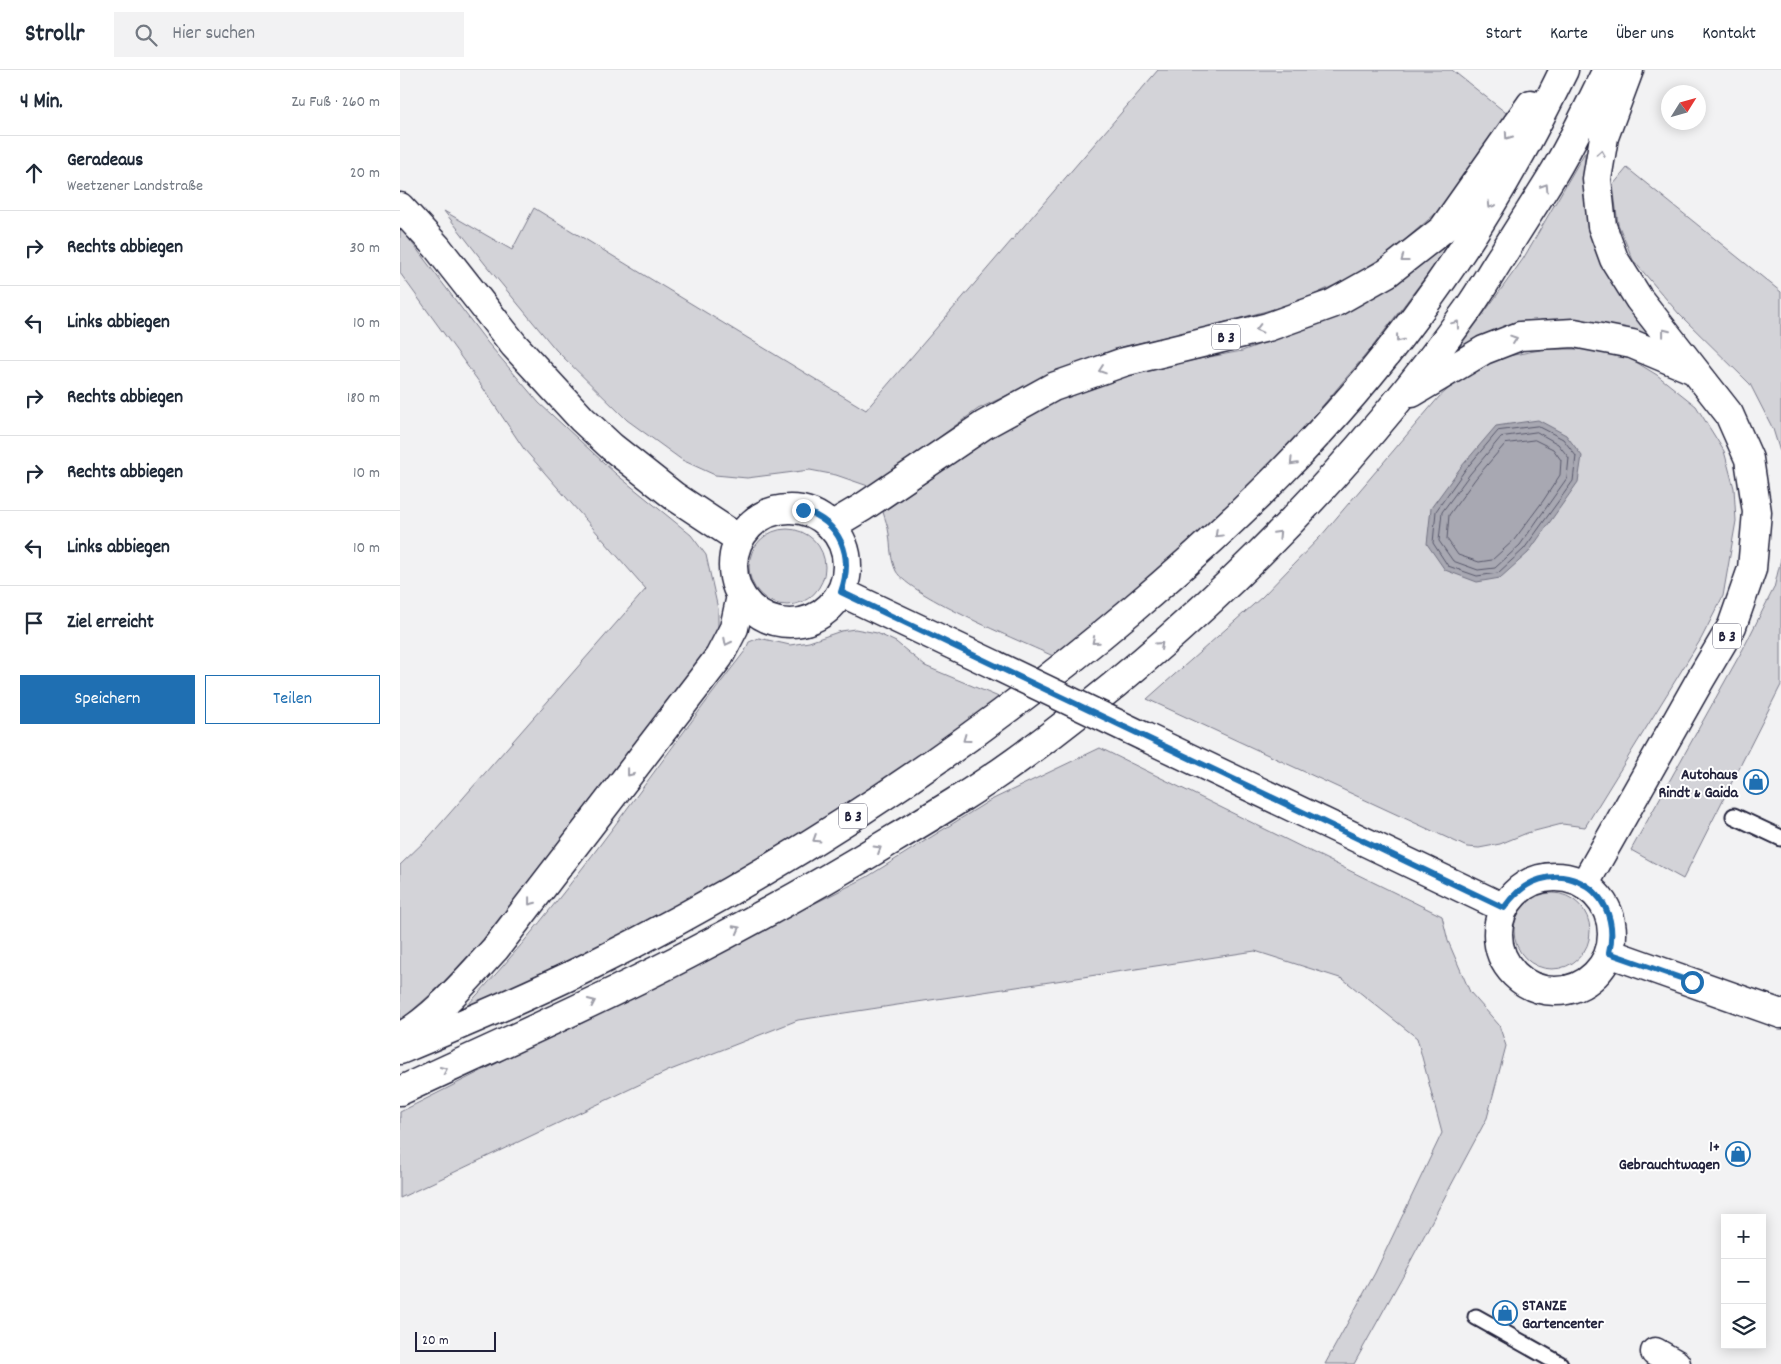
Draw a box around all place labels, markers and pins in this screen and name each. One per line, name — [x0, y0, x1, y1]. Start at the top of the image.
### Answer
place label: Autohaus Rindt & Gaida — [1659, 764, 1739, 805]
shop icon: Autohaus Rindt & Gaida — [1743, 769, 1769, 795]
place label: 1+ Gebrauchtwagen — [1619, 1136, 1720, 1177]
shop icon: 1+ Gebrauchtwagen — [1725, 1141, 1751, 1167]
place label: STANZE Gartencenter — [1522, 1295, 1605, 1336]
shop icon: STANZE Gartencenter — [1492, 1300, 1518, 1326]

